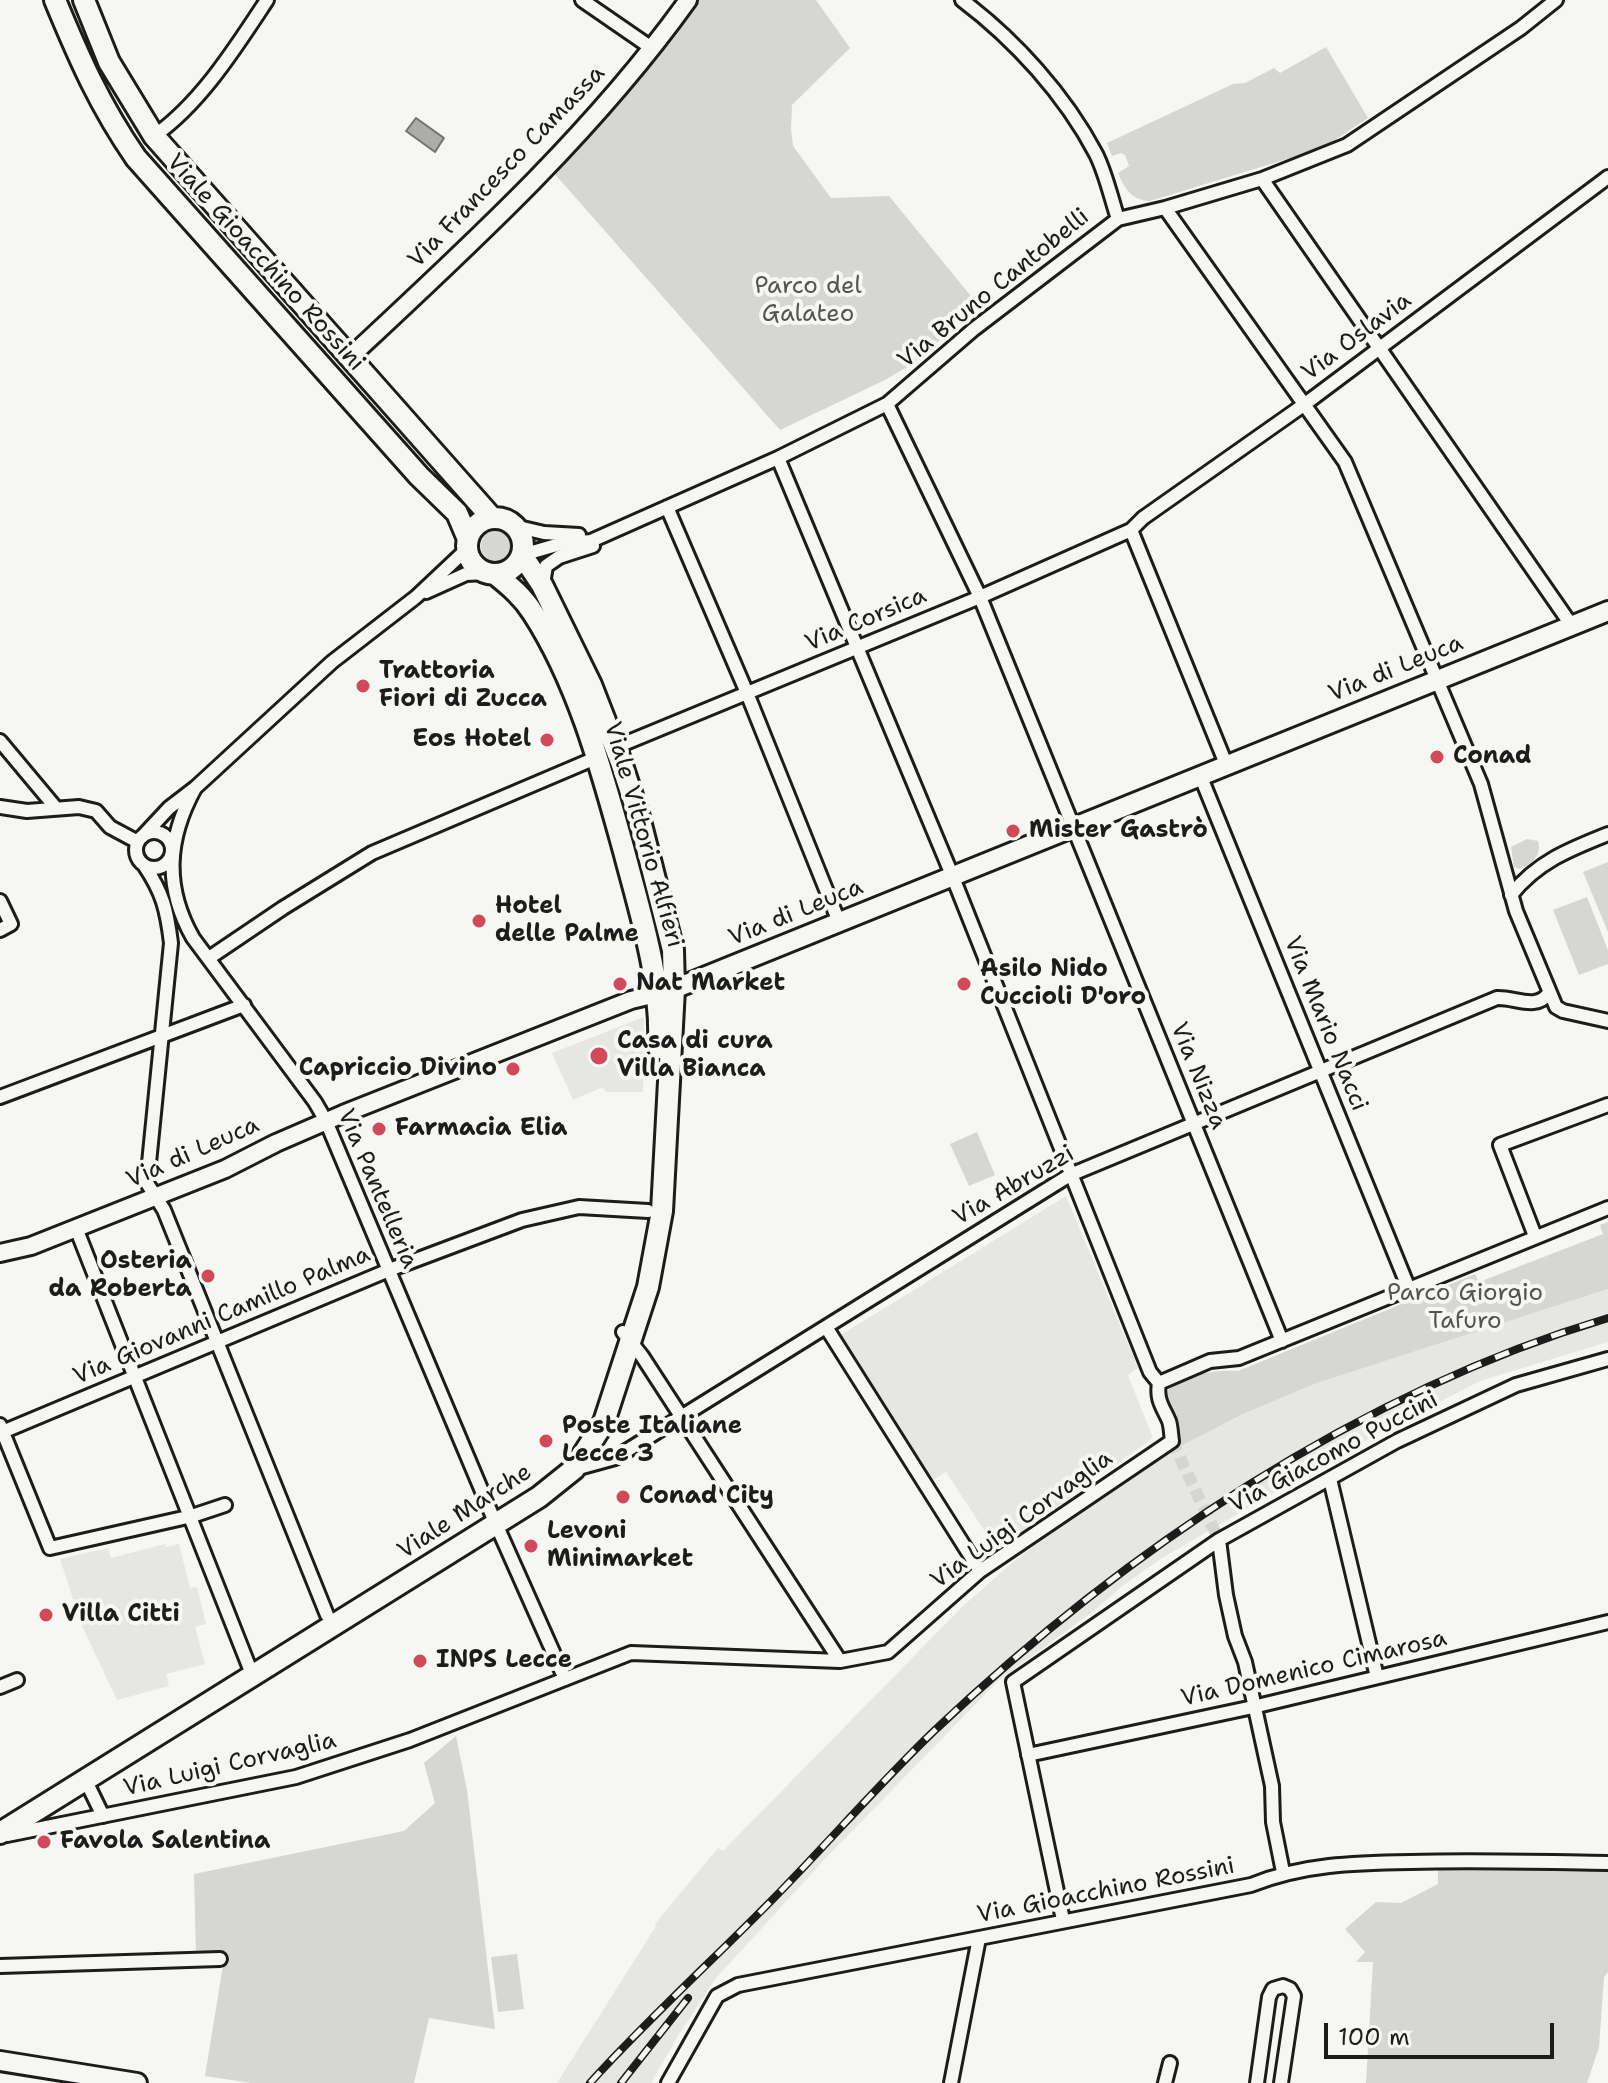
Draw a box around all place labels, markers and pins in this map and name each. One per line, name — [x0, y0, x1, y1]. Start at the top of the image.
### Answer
place label: Trattoria Fiori di Zucca — [379, 658, 547, 714]
marker: Trattoria Fiori di Zucca — [354, 677, 372, 695]
place label: Eos Hotel — [412, 726, 531, 754]
marker: Eos Hotel — [538, 731, 556, 749]
place label: Conad — [1453, 743, 1532, 771]
marker: Conad — [1428, 748, 1446, 766]
place label: Mister Gastrò — [1029, 817, 1208, 845]
marker: Mister Gastrò — [1004, 822, 1022, 840]
place label: Hotel delle Palme — [495, 893, 639, 949]
marker: Hotel delle Palme — [470, 912, 488, 930]
place label: Asilo Nido Cuccioli D'oro — [980, 956, 1146, 1012]
place label: Nat Market — [636, 970, 785, 998]
marker: Nat Market — [611, 975, 629, 993]
marker: Asilo Nido Cuccioli D'oro — [955, 975, 973, 993]
place label: Casa di cura Villa Bianca — [617, 1028, 773, 1084]
marker: Casa di cura Villa Bianca — [588, 1045, 610, 1067]
place label: Capriccio Divino — [299, 1055, 497, 1083]
marker: Capriccio Divino — [504, 1060, 522, 1078]
place label: Farmacia Elia — [395, 1115, 567, 1143]
marker: Farmacia Elia — [370, 1120, 388, 1138]
place label: Osteria da Roberta — [48, 1248, 192, 1304]
marker: Osteria da Roberta — [199, 1267, 217, 1285]
place label: Poste Italiane Lecce 3 — [562, 1413, 742, 1469]
marker: Poste Italiane Lecce 3 — [537, 1432, 555, 1450]
place label: Conad City — [639, 1483, 774, 1511]
marker: Conad City — [614, 1488, 632, 1506]
place label: Levoni Minimarket — [547, 1518, 693, 1574]
marker: Levoni Minimarket — [522, 1537, 540, 1555]
place label: Villa Citti — [62, 1601, 180, 1629]
marker: Villa Citti — [37, 1606, 55, 1624]
place label: INPS Lecce — [436, 1647, 572, 1675]
marker: INPS Lecce — [411, 1652, 429, 1670]
place label: Favola Salentina — [60, 1828, 270, 1856]
marker: Favola Salentina — [35, 1833, 53, 1851]

